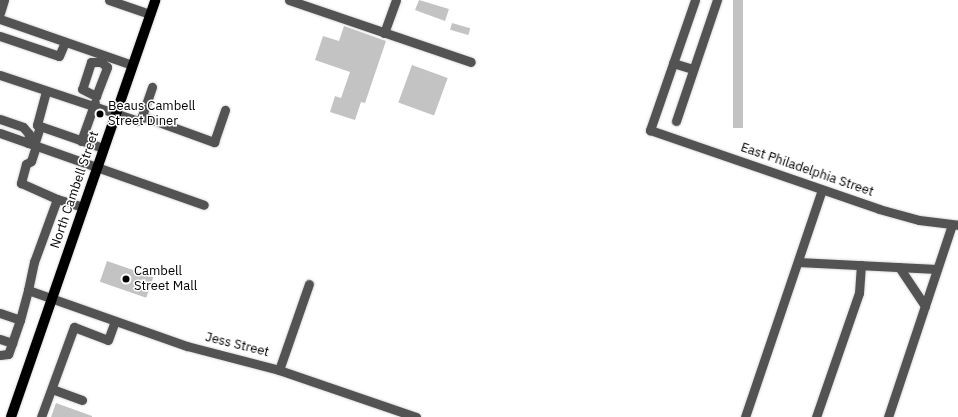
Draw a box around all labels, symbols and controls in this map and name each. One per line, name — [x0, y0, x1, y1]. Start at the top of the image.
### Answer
place label: Beaus Cambell Street Diner — [108, 99, 195, 130]
marker: Beaus Cambell Street Diner — [95, 109, 105, 119]
street label: North Cambell Street — [48, 129, 102, 251]
street label: East Philadelphia Street — [739, 140, 875, 200]
place label: Cambell Street Mall — [134, 264, 197, 295]
marker: Cambell Street Mall — [121, 274, 131, 284]
street label: Jess Street — [204, 330, 270, 360]

